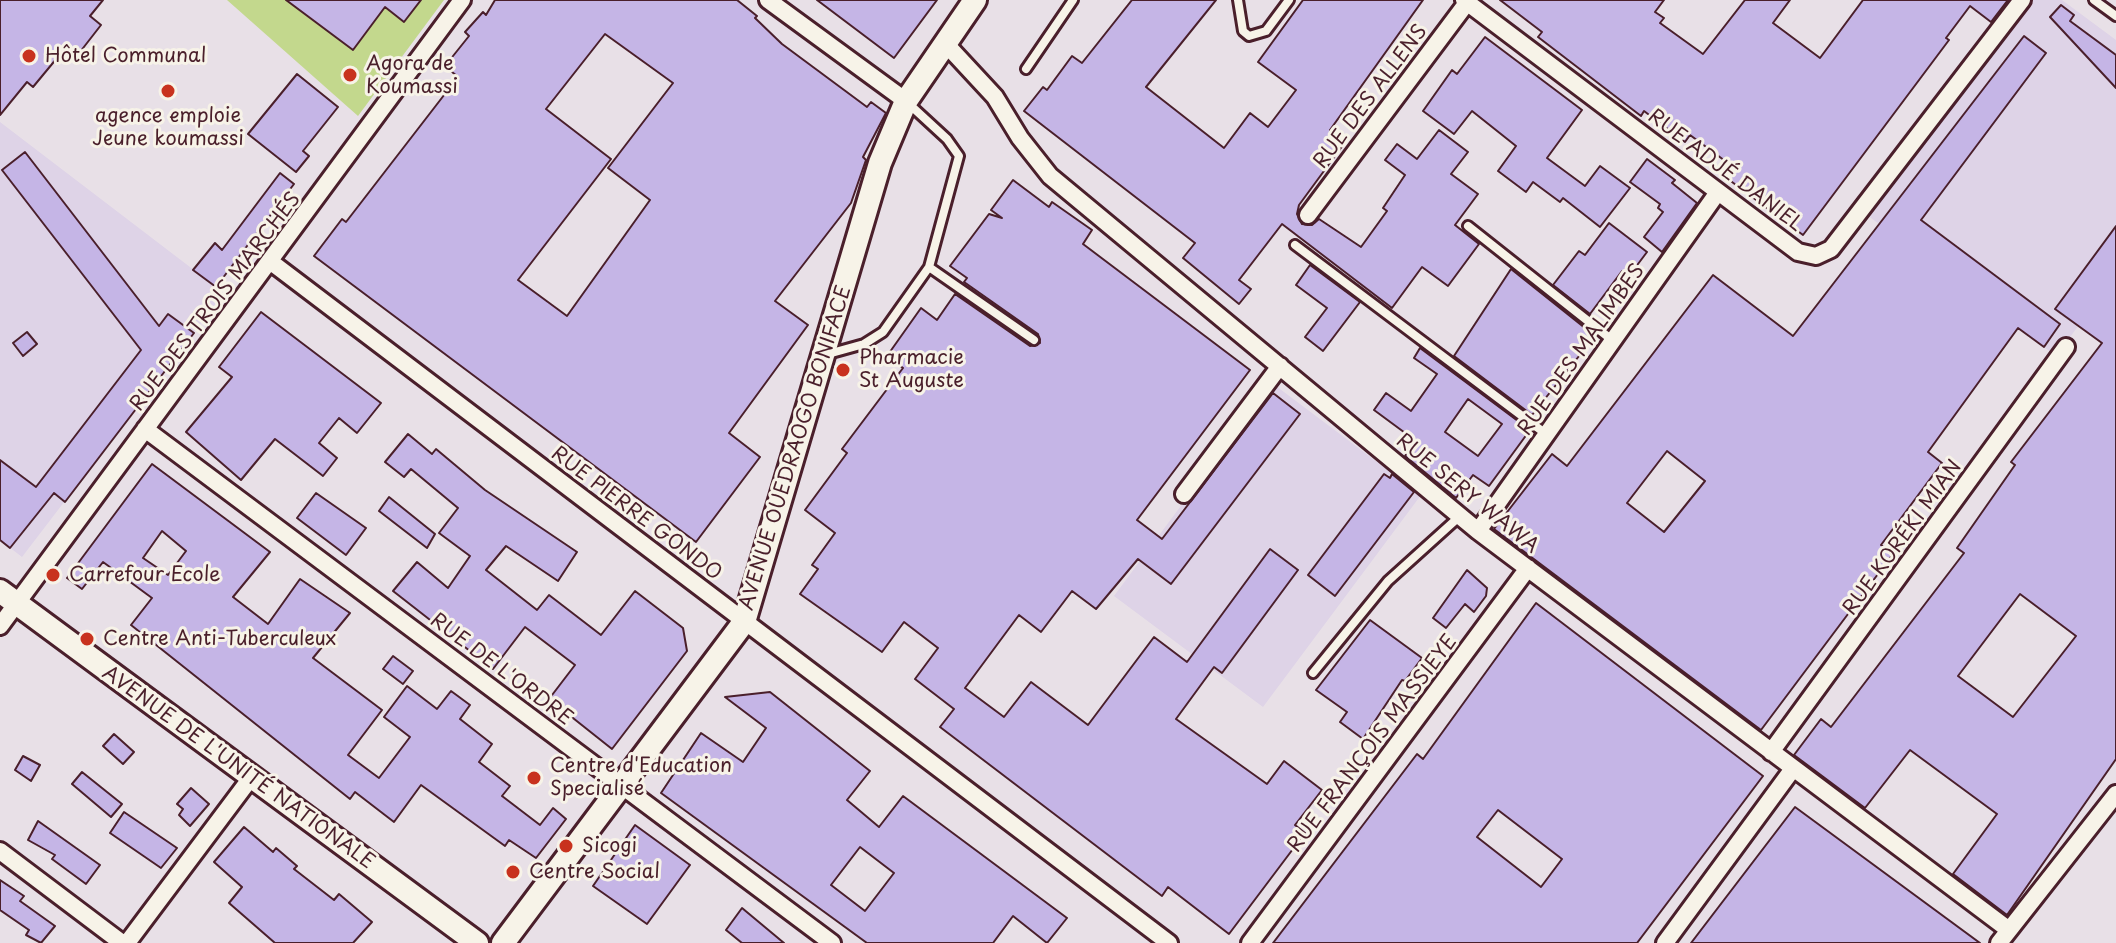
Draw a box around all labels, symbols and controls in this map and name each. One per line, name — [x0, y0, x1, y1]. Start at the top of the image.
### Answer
street label: RUE DES ALLENS — [1309, 20, 1433, 174]
place label: Hôtel Communal — [45, 44, 206, 68]
marker: Hôtel Communal — [20, 47, 38, 65]
place label: Agora de Koumassi — [366, 52, 458, 99]
marker: Agora de Koumassi — [341, 66, 359, 84]
marker: agence emploie Jeune koumassi — [159, 82, 177, 100]
place label: agence emploie Jeune koumassi — [92, 104, 244, 151]
street label: RUE ADJÉ DANIEL — [1643, 105, 1807, 237]
street label: RUE DES TROIS MARCHÉS — [126, 188, 306, 416]
street label: RUE DES MALIMBES — [1514, 260, 1650, 440]
street label: AVENUE OUEDRAOGO BONIFACE — [735, 283, 857, 613]
place label: Pharmacie St Auguste — [859, 346, 964, 393]
marker: Pharmacie St Auguste — [834, 361, 852, 379]
street label: RUE SERY WAWA — [1391, 429, 1543, 559]
street label: RUE PIERRE GONDO — [546, 442, 726, 586]
street label: RUE KORÉKI MIAN — [1839, 456, 1967, 620]
place label: Carrefour Ecole — [69, 563, 220, 587]
marker: Carrefour Ecole — [44, 566, 62, 584]
street label: RUE DE L'ORDRE — [425, 609, 577, 731]
place label: Centre Anti-Tuberculeux — [103, 627, 336, 651]
marker: Centre Anti-Tuberculeux — [78, 630, 96, 648]
street label: RUE FRANÇOIS MASSIEYE — [1283, 631, 1463, 857]
street label: AVENUE DE L'UNITÉ NATIONALE — [97, 661, 379, 875]
place label: Centre d'Education Specialisé — [550, 754, 732, 801]
marker: Centre d'Education Specialisé — [525, 769, 543, 787]
place label: Sicogi — [582, 834, 637, 858]
marker: Sicogi — [557, 837, 575, 855]
place label: Centre Social — [529, 860, 660, 884]
marker: Centre Social — [504, 863, 522, 881]

